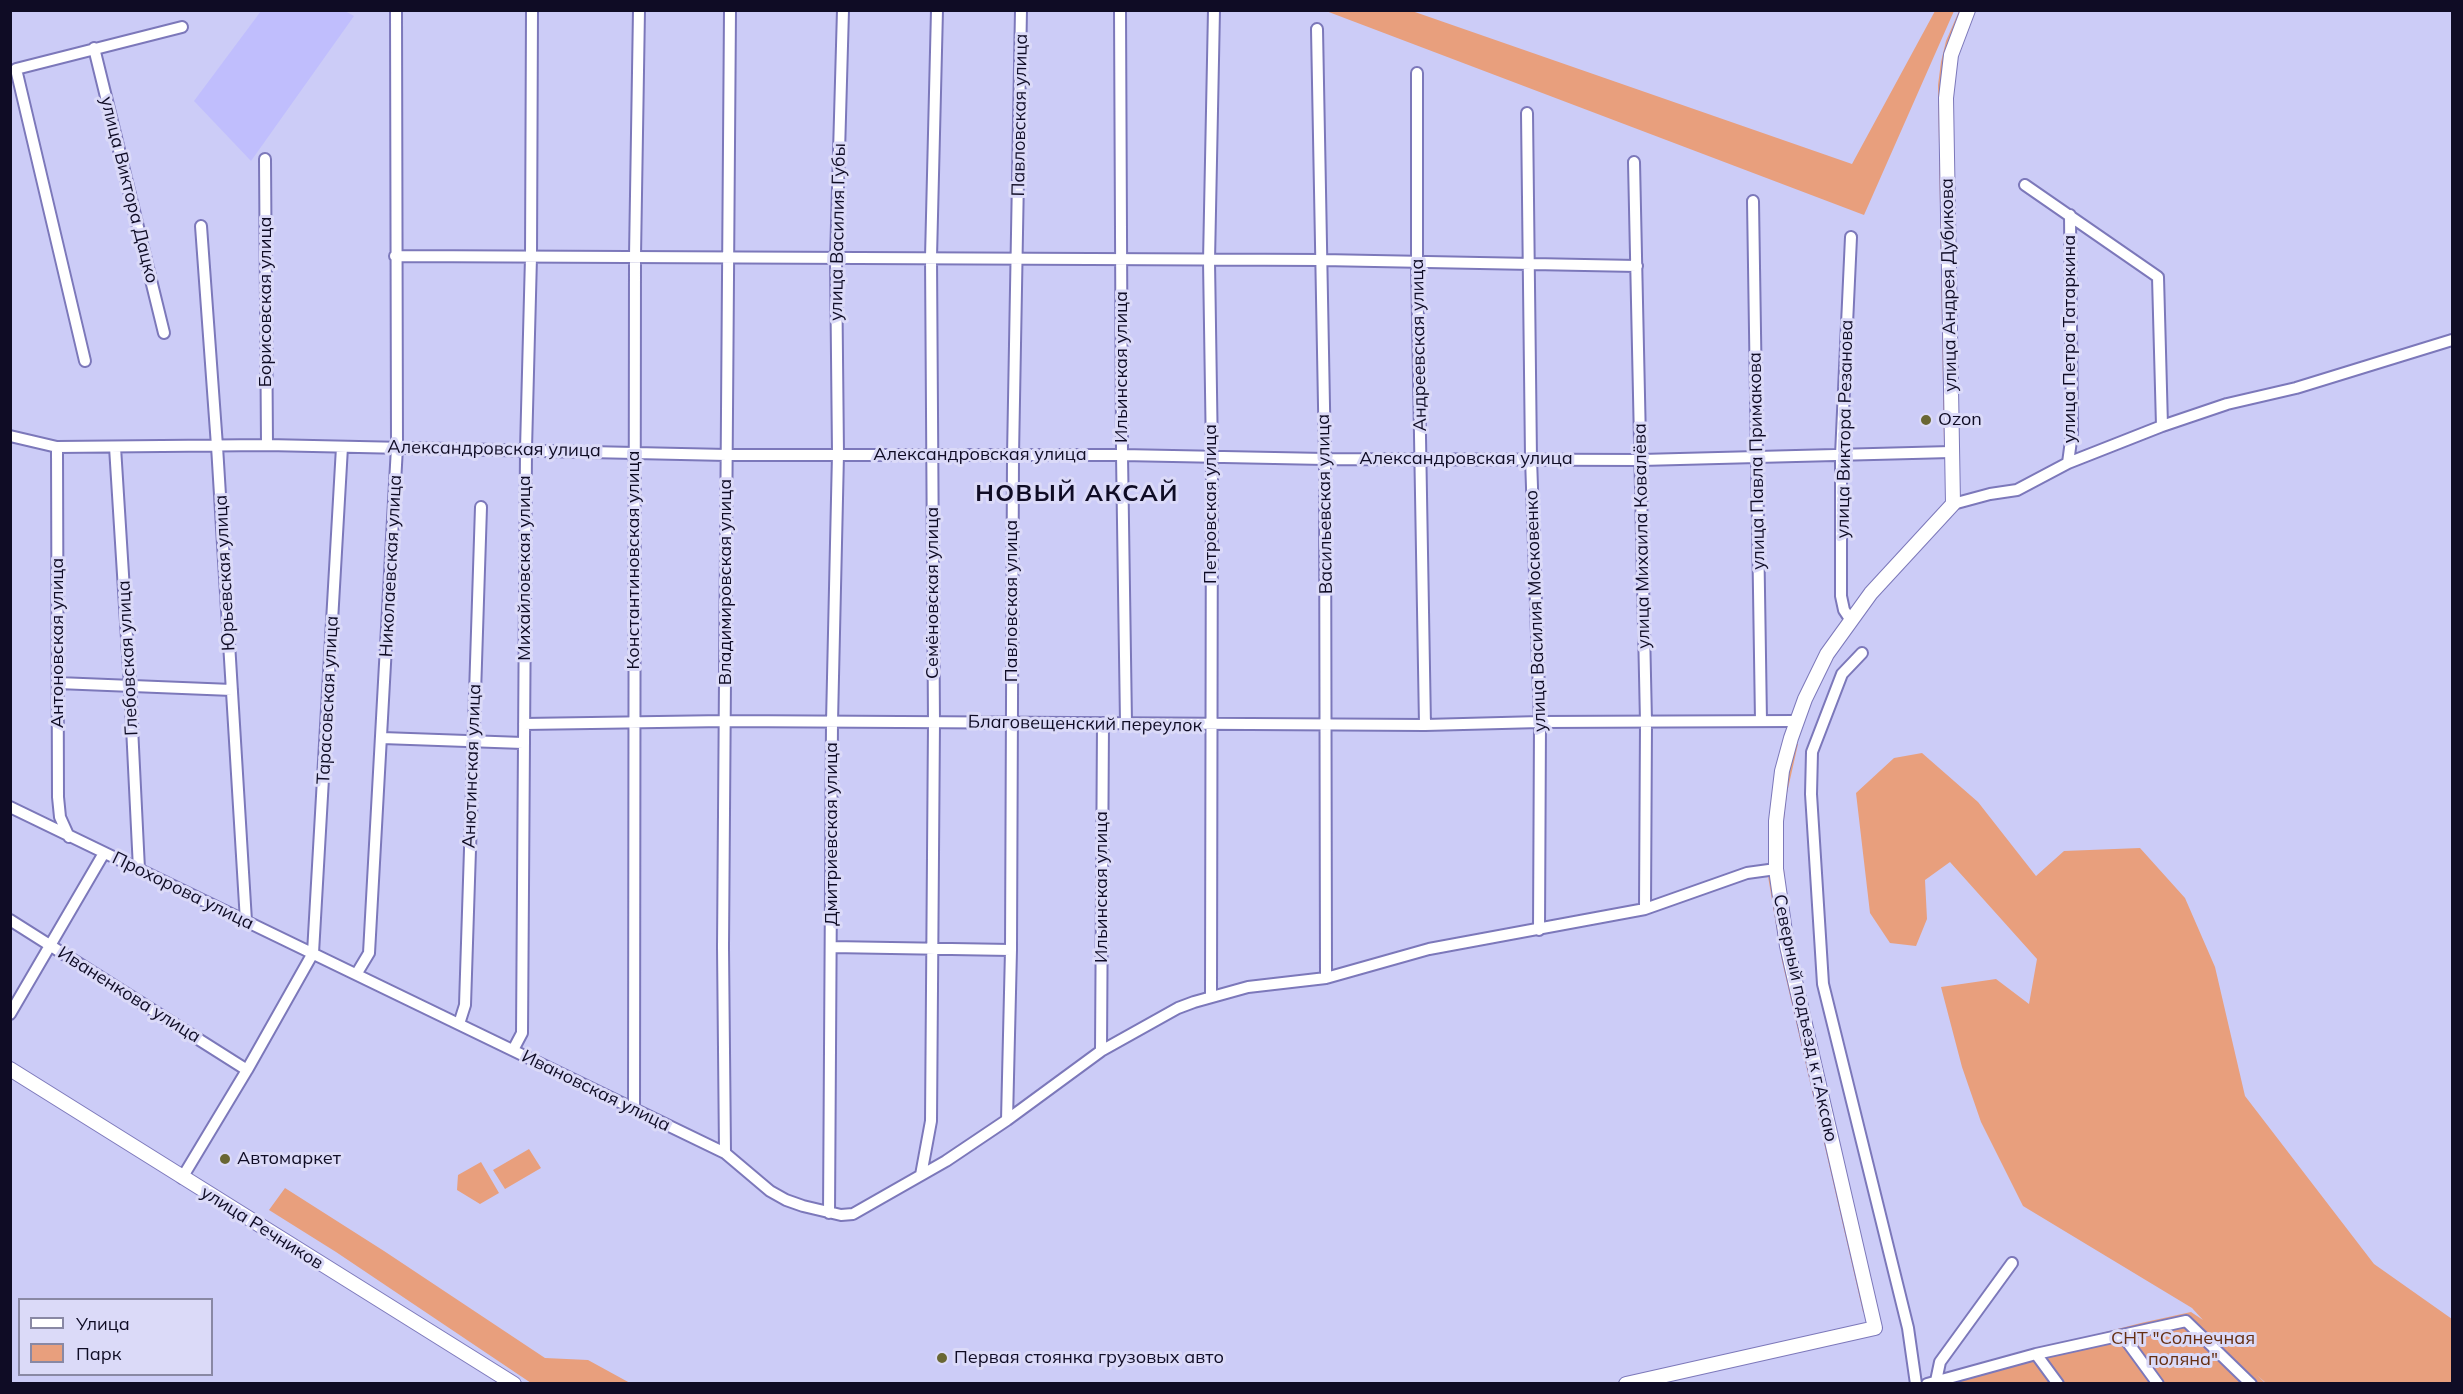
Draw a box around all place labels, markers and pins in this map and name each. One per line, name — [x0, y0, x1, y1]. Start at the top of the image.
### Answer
place label: Ozon — [1938, 409, 1982, 431]
marker: Ozon — [1919, 413, 1933, 427]
place label: Автомаркет — [237, 1148, 341, 1170]
marker: Автомаркет — [218, 1152, 232, 1166]
place label: Первая стоянка грузовых авто — [954, 1347, 1224, 1369]
marker: Первая стоянка грузовых авто — [935, 1351, 949, 1365]

